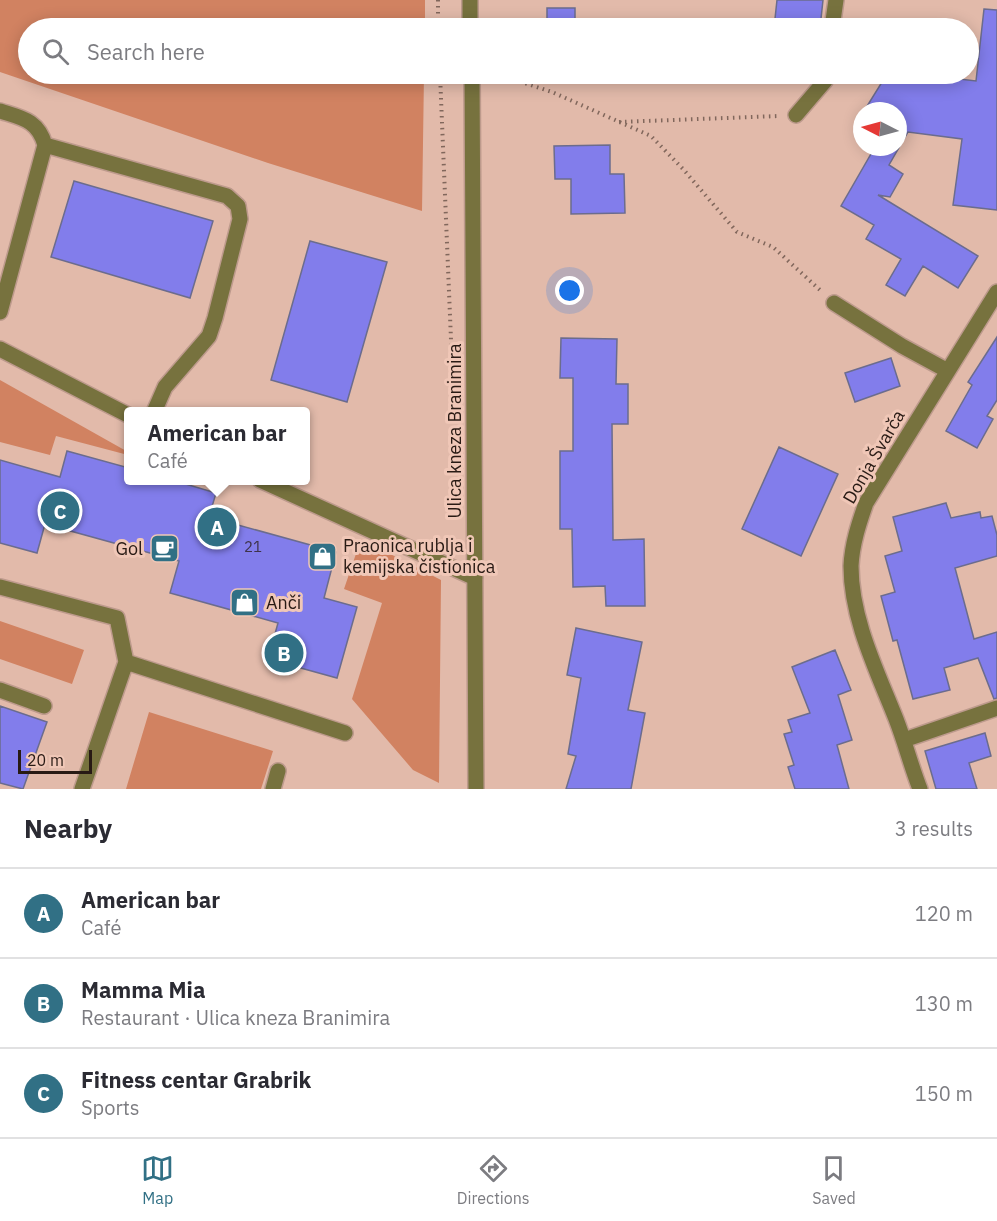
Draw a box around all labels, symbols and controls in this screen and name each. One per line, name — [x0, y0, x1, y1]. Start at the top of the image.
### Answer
search box — [18, 18, 979, 84]
icon: search — [39, 35, 72, 68]
text: Search here — [87, 37, 205, 66]
north arrow — [853, 102, 907, 156]
your location — [555, 276, 584, 305]
street label: Ulica kneza Branimira — [443, 343, 466, 519]
street label: Donja Švarča — [837, 405, 910, 508]
popup — [124, 407, 310, 485]
text: American bar — [147, 418, 287, 447]
text: Café — [147, 447, 188, 474]
pin: C — [40, 488, 80, 534]
pin: A — [198, 504, 236, 550]
cafe icon: Gol — [148, 533, 180, 565]
place label: Praonica rublja i kemijska čistionica — [343, 534, 496, 578]
place label: Gol — [116, 537, 143, 560]
house number: 21 — [244, 537, 262, 556]
shop icon: Praonica rublja i kemijska čistionica — [306, 540, 338, 572]
shop icon: Anči — [229, 587, 261, 619]
place label: Anči — [266, 591, 301, 614]
pin: B — [264, 630, 304, 676]
scale bar — [18, 747, 92, 774]
text: 20 m — [27, 750, 64, 770]
text: Nearby — [24, 811, 112, 845]
text: 3 results — [895, 815, 973, 842]
text: American bar — [81, 885, 220, 914]
text: A — [37, 900, 50, 927]
text: 120 m — [915, 900, 973, 927]
text: Café — [81, 914, 121, 941]
text: Mamma Mia — [81, 975, 205, 1004]
text: B — [37, 990, 50, 1017]
text: 130 m — [915, 990, 973, 1017]
text: Restaurant · Ulica kneza Branimira — [81, 1004, 390, 1031]
text: Fitness centar Grabrik — [81, 1065, 311, 1094]
text: C — [37, 1080, 50, 1107]
text: 150 m — [915, 1080, 973, 1107]
text: Sports — [81, 1094, 140, 1121]
tab: Map — [141, 1152, 174, 1208]
tab: Directions — [457, 1152, 530, 1208]
tab: Saved — [812, 1152, 856, 1208]

